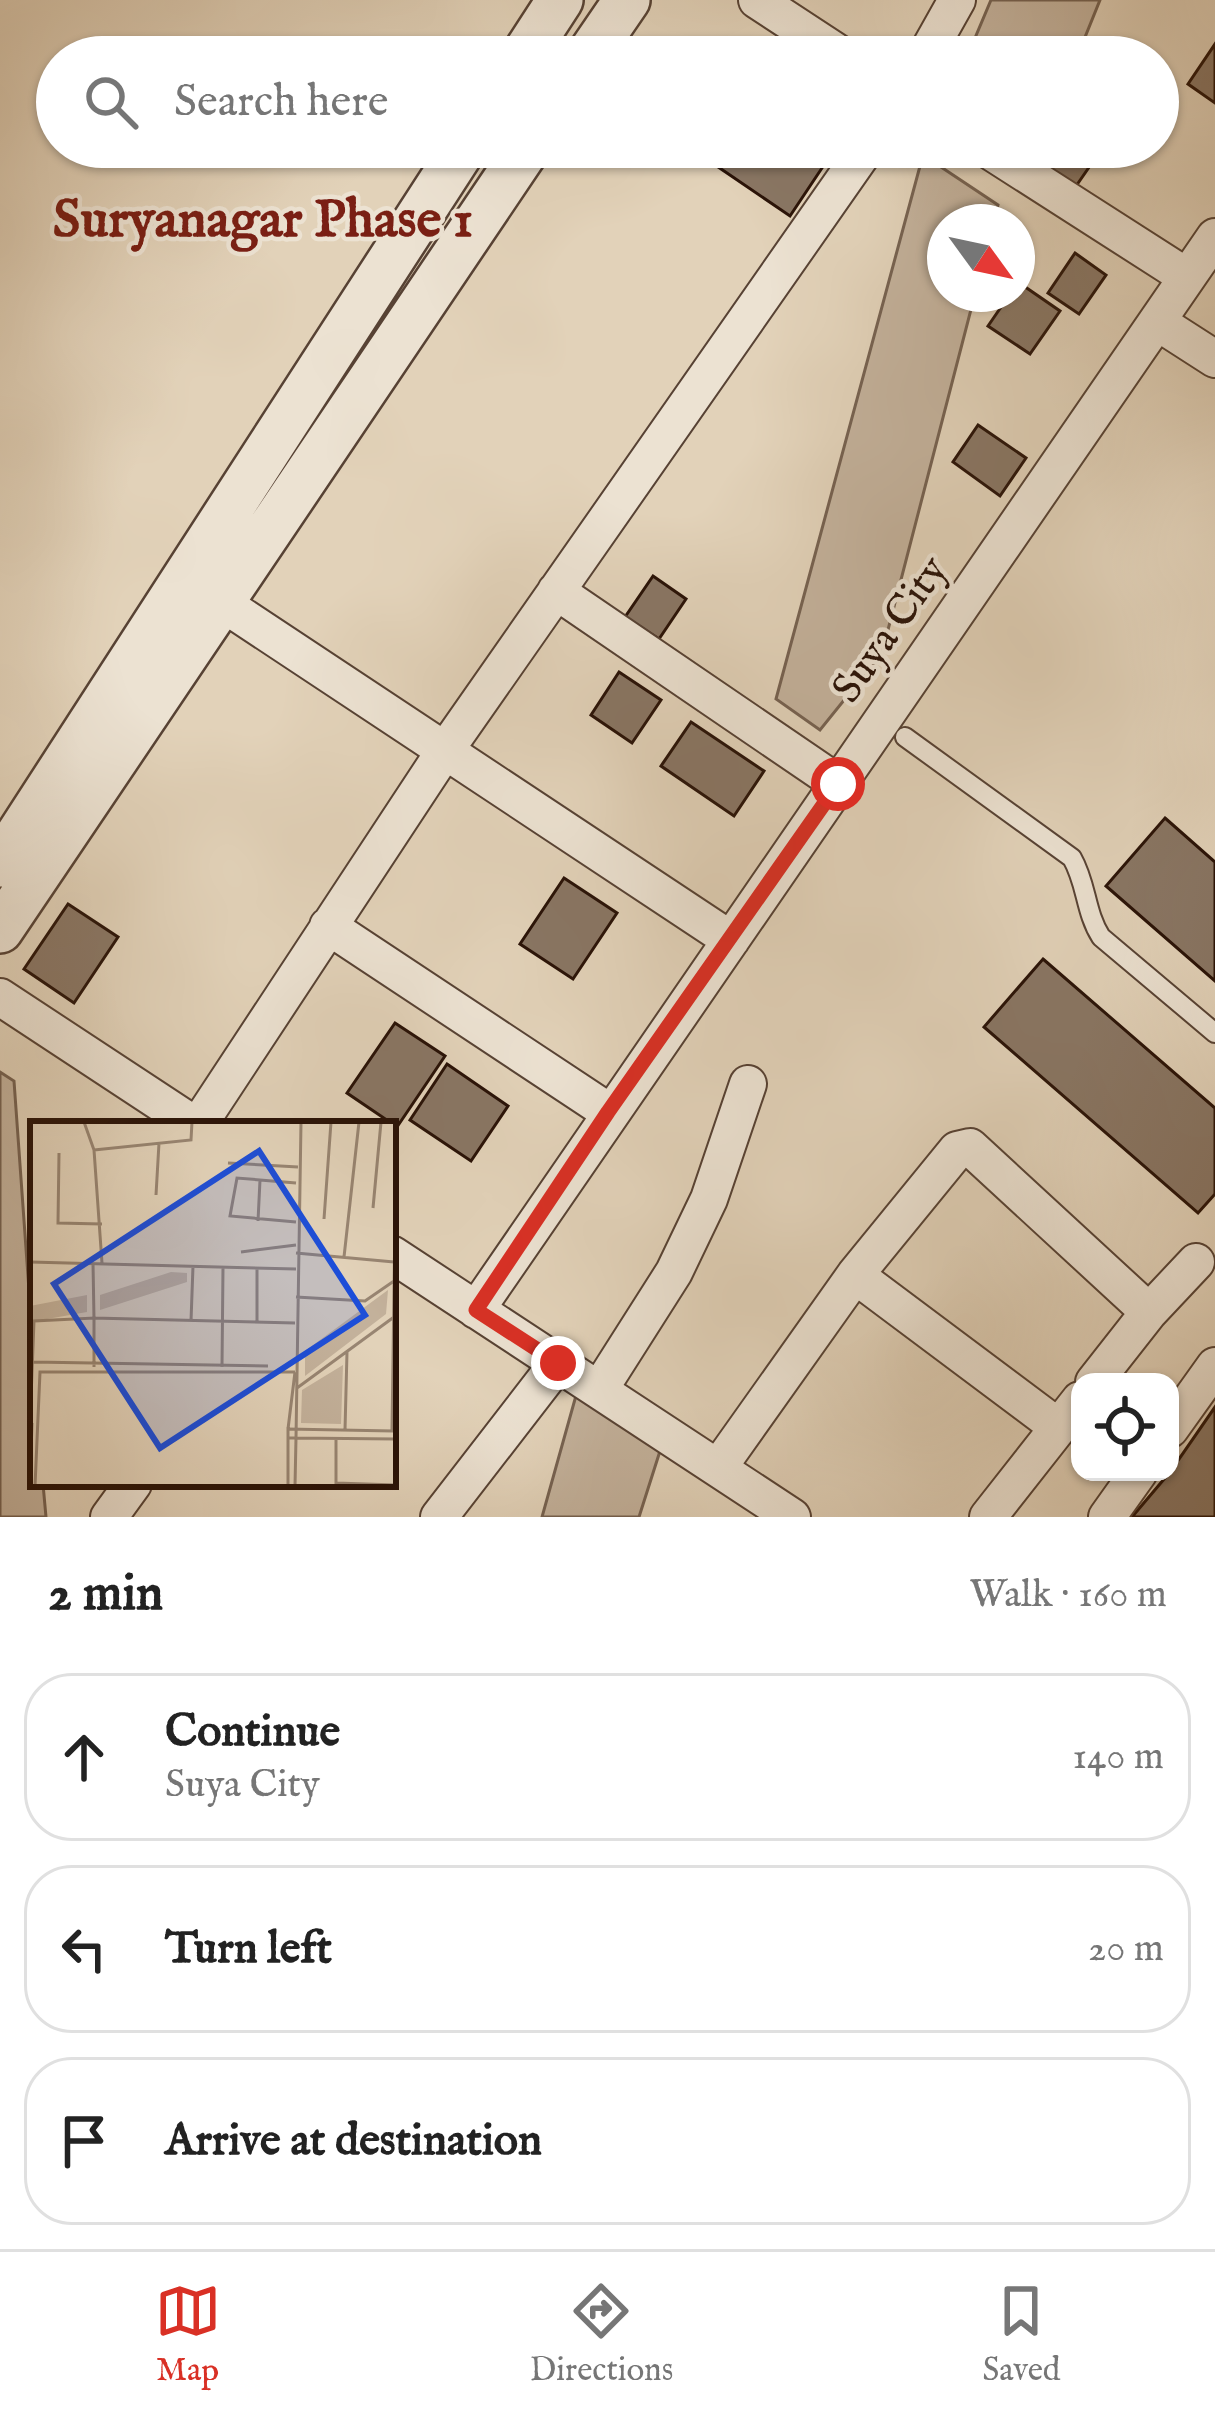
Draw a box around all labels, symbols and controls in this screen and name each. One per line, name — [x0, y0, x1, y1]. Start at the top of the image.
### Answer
search box — [36, 36, 1179, 168]
icon: search — [78, 69, 144, 135]
text: Search here — [174, 74, 388, 131]
district label: Suryanagar Phase 1 — [53, 187, 473, 256]
north arrow — [927, 204, 1035, 312]
street label: Suya City — [821, 546, 961, 714]
route start — [811, 757, 865, 811]
inset map — [30, 1121, 396, 1487]
route end — [531, 1336, 585, 1390]
map controls — [1071, 1373, 1179, 1481]
button: locate — [1071, 1373, 1179, 1481]
text: 2 min — [48, 1563, 163, 1628]
text: Walk · 160 m — [969, 1571, 1167, 1620]
text: Continue — [165, 1704, 340, 1761]
icon: ahead — [51, 1724, 117, 1790]
text: 140 m — [1073, 1733, 1164, 1782]
text: Suya City — [165, 1761, 320, 1810]
icon: left — [51, 1916, 117, 1982]
text: Turn left — [165, 1921, 332, 1978]
text: 20 m — [1088, 1925, 1164, 1974]
icon: arrive — [51, 2108, 117, 2174]
text: Arrive at destination — [165, 2113, 542, 2170]
tab: Map — [155, 2278, 221, 2392]
tab: Directions — [530, 2278, 673, 2392]
tab: Saved — [982, 2278, 1060, 2392]

